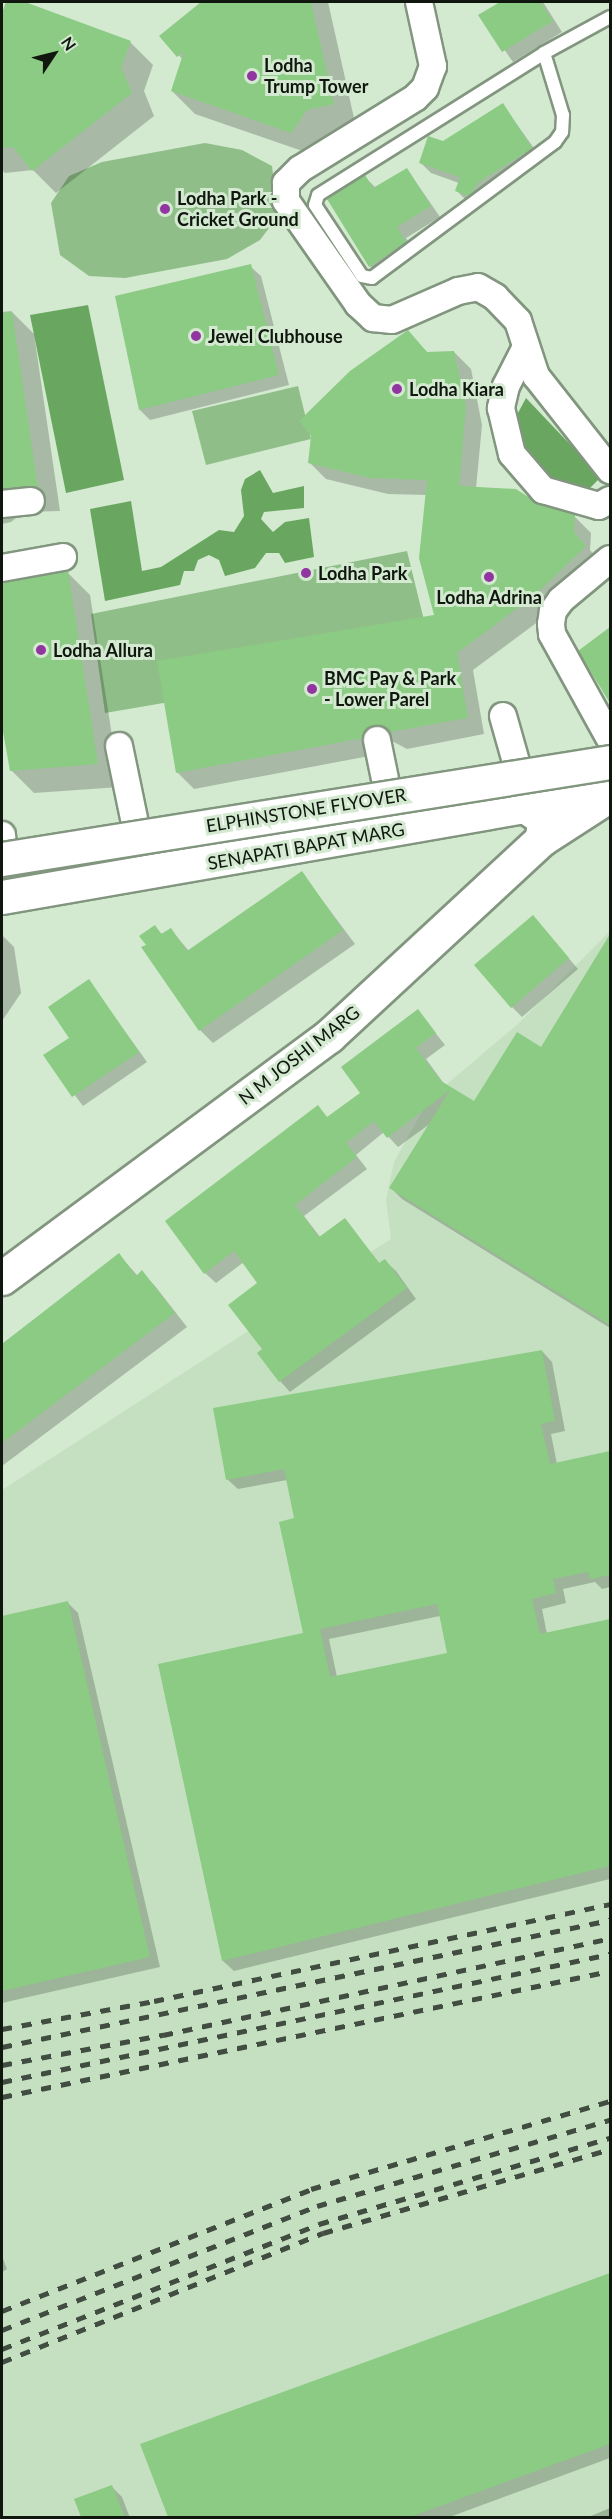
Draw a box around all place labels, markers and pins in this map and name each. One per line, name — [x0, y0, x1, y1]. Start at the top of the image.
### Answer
place label: Lodha Trump Tower — [264, 55, 369, 98]
marker: Lodha Trump Tower — [245, 69, 259, 83]
place label: Lodha Park - Cricket Ground — [177, 188, 299, 230]
marker: Lodha Park - Cricket Ground — [158, 202, 172, 216]
place label: Jewel Clubhouse — [208, 325, 343, 347]
marker: Jewel Clubhouse — [189, 329, 203, 343]
place label: Lodha Kiara — [409, 378, 504, 400]
marker: Lodha Kiara — [390, 382, 404, 396]
place label: Lodha Park — [318, 562, 407, 584]
marker: Lodha Park — [299, 566, 313, 580]
marker: Lodha Adrina — [482, 570, 496, 584]
place label: Lodha Adrina — [436, 586, 542, 608]
place label: Lodha Allura — [53, 639, 153, 661]
marker: Lodha Allura — [34, 643, 48, 657]
place label: BMC Pay & Park - Lower Parel — [324, 668, 456, 710]
marker: BMC Pay & Park - Lower Parel — [305, 682, 319, 696]

